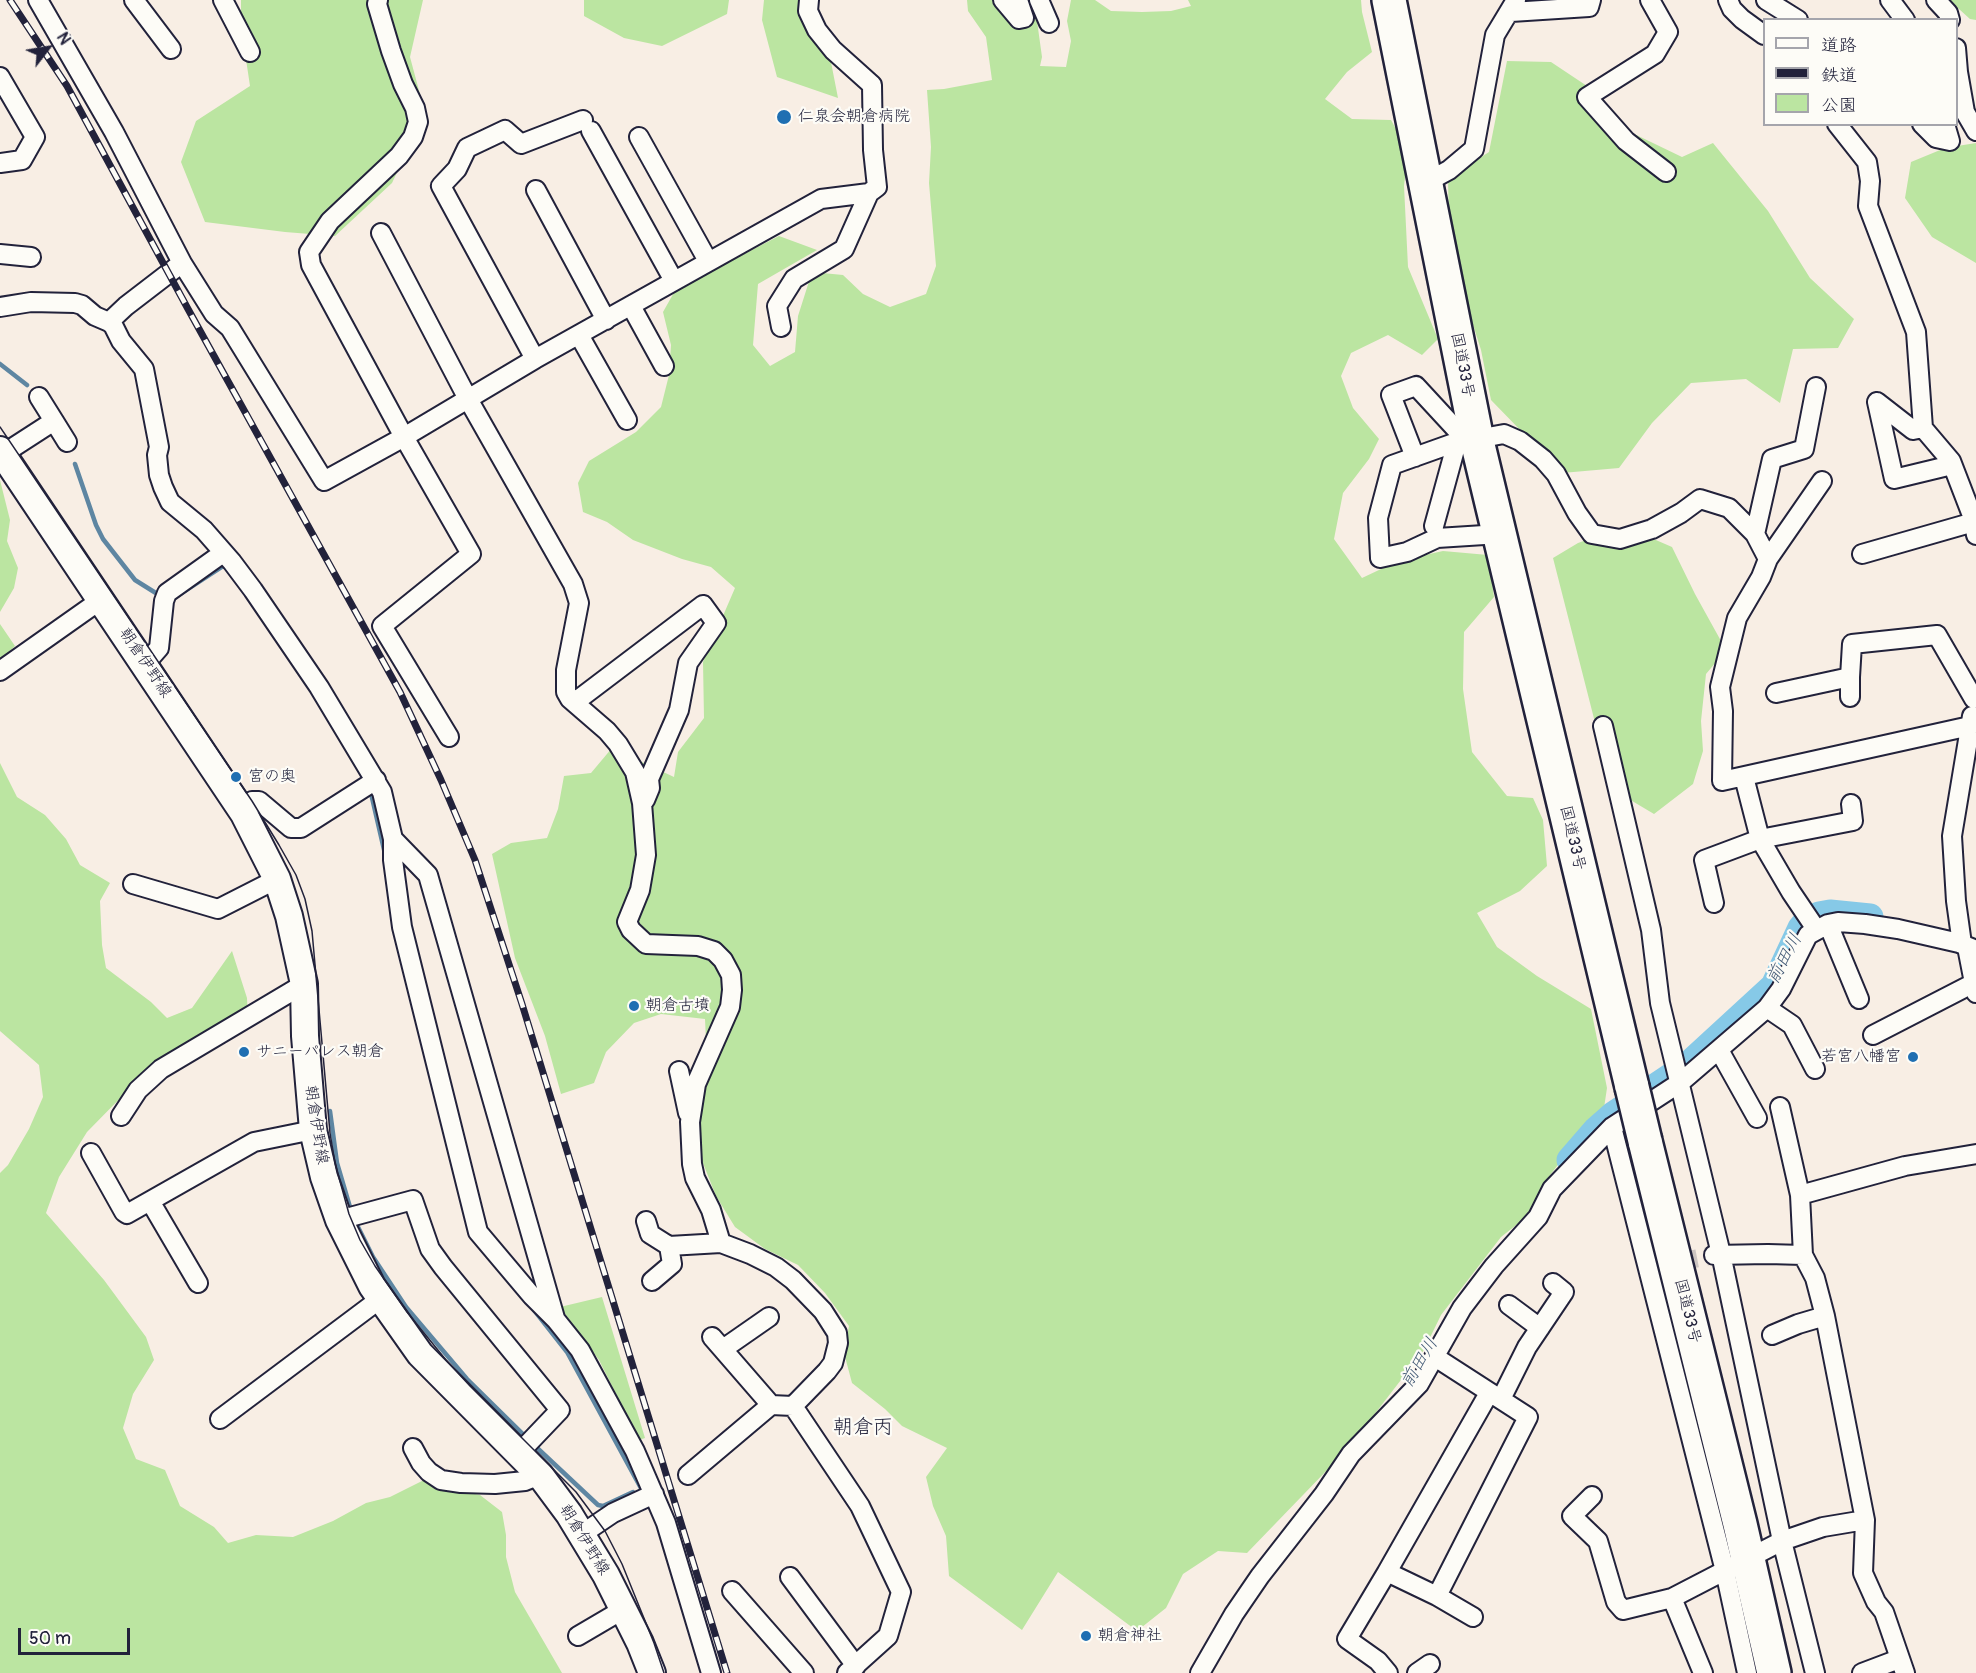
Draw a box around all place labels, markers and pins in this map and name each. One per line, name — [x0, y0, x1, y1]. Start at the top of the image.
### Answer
place label: 仁泉会朝倉病院 — [798, 107, 910, 127]
marker: 仁泉会朝倉病院 — [775, 108, 793, 126]
place label: 宮の奥 — [248, 767, 296, 787]
marker: 宮の奥 — [229, 770, 243, 784]
place label: 朝倉古墳 — [646, 996, 710, 1016]
marker: 朝倉古墳 — [627, 999, 641, 1013]
place label: サニーパレス朝倉 — [256, 1042, 384, 1062]
marker: サニーパレス朝倉 — [237, 1045, 251, 1059]
place label: 若宮八幡宮 — [1821, 1047, 1901, 1067]
marker: 若宮八幡宮 — [1906, 1050, 1920, 1064]
place label: 朝倉神社 — [1098, 1626, 1162, 1646]
marker: 朝倉神社 — [1079, 1629, 1093, 1643]

